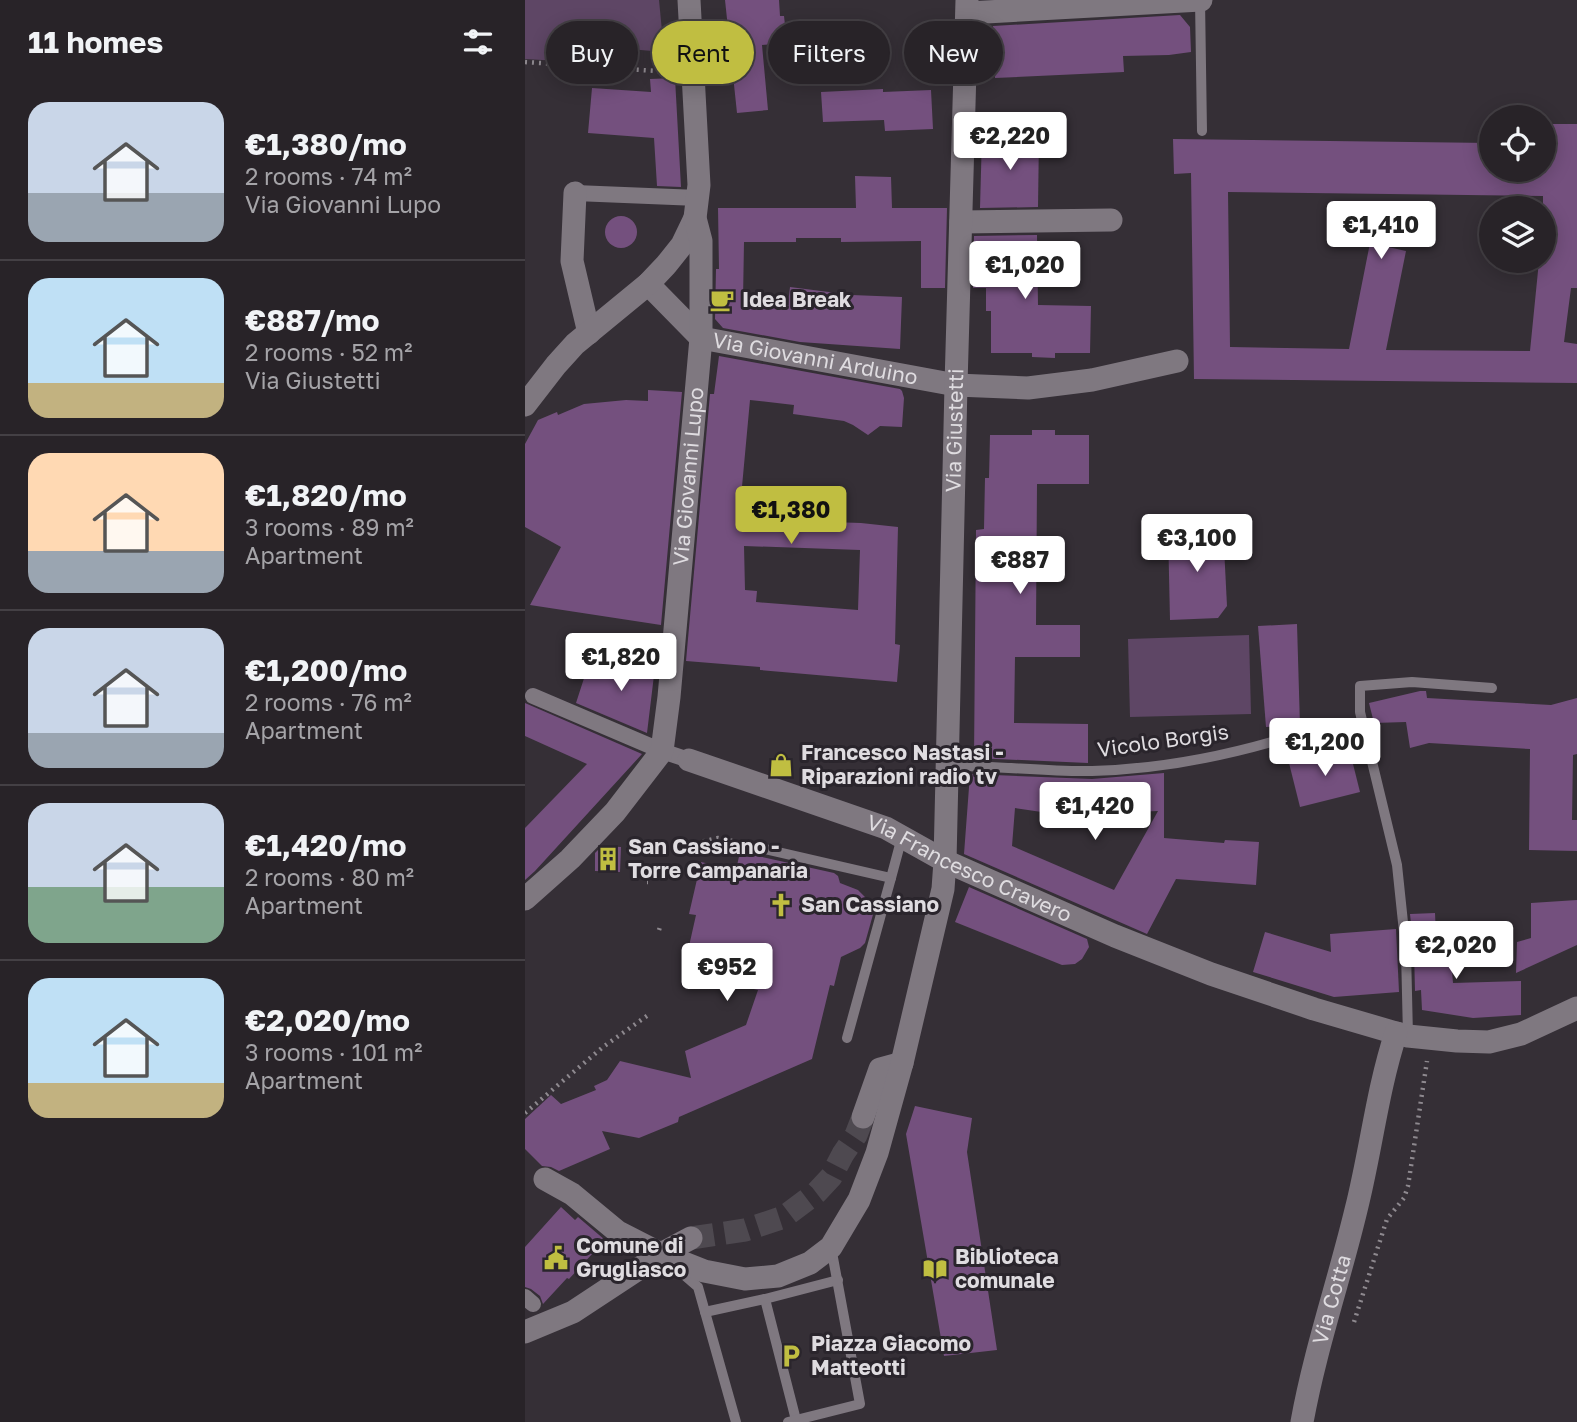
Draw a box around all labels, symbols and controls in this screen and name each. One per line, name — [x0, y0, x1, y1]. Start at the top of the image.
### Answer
chip: Buy — [546, 21, 638, 84]
chip: Rent — [652, 21, 754, 84]
chip: Filters — [768, 21, 890, 84]
chip: New — [904, 21, 1003, 84]
icon: filters — [459, 23, 497, 61]
text: 11 homes — [28, 24, 163, 60]
map controls — [1479, 105, 1556, 273]
button: locate — [1479, 105, 1556, 182]
pin: €2,220 — [953, 113, 1067, 172]
text: €2,220 — [970, 121, 1050, 149]
text: €1,380/mo — [245, 126, 407, 162]
icon: home — [84, 130, 168, 214]
text: 2 rooms · 74 m² — [245, 162, 412, 190]
text: Via Giovanni Lupo — [245, 190, 441, 218]
button: layers — [1479, 196, 1556, 273]
pin: €1,410 — [1324, 202, 1438, 261]
text: €1,410 — [1343, 210, 1419, 238]
pin: €1,020 — [968, 242, 1082, 301]
text: €1,020 — [985, 250, 1065, 278]
cafe icon: Idea Break — [708, 286, 736, 314]
place label: Idea Break — [742, 286, 851, 312]
text: €887/mo — [245, 302, 380, 338]
icon: home — [84, 306, 168, 390]
street label: Via Giovanni Arduino — [711, 326, 920, 390]
text: 2 rooms · 52 m² — [245, 338, 412, 366]
text: Via Giustetti — [245, 366, 381, 394]
street label: Via Giustetti — [940, 368, 968, 493]
street label: Via Giovanni Lupo — [667, 386, 709, 567]
text: €1,820/mo — [245, 477, 407, 513]
icon: home — [84, 481, 168, 565]
pin: €1,380 — [734, 486, 848, 546]
text: €1,380 — [751, 495, 831, 523]
text: 3 rooms · 89 m² — [245, 513, 414, 541]
pin: €3,100 — [1140, 514, 1254, 574]
text: €3,100 — [1157, 523, 1237, 551]
pin: €887 — [979, 536, 1061, 596]
text: Apartment — [245, 541, 363, 569]
text: €887 — [991, 545, 1049, 573]
pin: €1,820 — [564, 634, 678, 693]
text: €1,820 — [581, 642, 661, 670]
text: €1,200/mo — [245, 652, 407, 688]
icon: home — [84, 656, 168, 740]
text: 2 rooms · 76 m² — [245, 688, 412, 716]
text: Apartment — [245, 716, 363, 744]
street label: Vicolo Borgis — [1095, 718, 1230, 762]
pin: €1,200 — [1268, 718, 1382, 778]
text: €1,200 — [1285, 727, 1365, 755]
place label: Francesco Nastasi - Riparazioni radio tv — [801, 739, 1004, 789]
shop icon: Francesco Nastasi - Riparazioni radio tv — [767, 751, 795, 779]
pin: €1,420 — [1038, 782, 1152, 842]
text: €1,420 — [1056, 791, 1134, 819]
street label: Via Francesco Cravero — [864, 808, 1076, 927]
text: €1,420/mo — [245, 827, 406, 863]
icon: home — [84, 831, 168, 915]
place label: San Cassiano - Torre Campanaria — [628, 833, 808, 883]
building icon: San Cassiano - Torre Campanaria — [594, 845, 622, 873]
text: 2 rooms · 80 m² — [245, 863, 414, 891]
text: Apartment — [245, 891, 363, 919]
church icon: San Cassiano — [767, 891, 795, 919]
place label: San Cassiano — [801, 891, 939, 917]
pin: €2,020 — [1399, 922, 1513, 981]
text: €2,020 — [1415, 930, 1497, 958]
pin: €952 — [686, 944, 768, 1003]
text: €952 — [698, 952, 756, 980]
text: €2,020/mo — [245, 1002, 410, 1038]
icon: home — [84, 1006, 168, 1090]
text: 3 rooms · 101 m² — [245, 1038, 422, 1066]
text: Apartment — [245, 1066, 363, 1094]
place label: Comune di Grugliasco — [576, 1232, 686, 1282]
place label: Biblioteca comunale — [955, 1243, 1059, 1293]
public building icon: Comune di Grugliasco — [542, 1244, 570, 1272]
street label: Via Cotta — [1306, 1252, 1356, 1347]
library icon: Biblioteca comunale — [921, 1255, 949, 1283]
place label: Piazza Giacomo Matteotti — [811, 1330, 971, 1380]
parking icon: Piazza Giacomo Matteotti — [777, 1342, 805, 1370]

